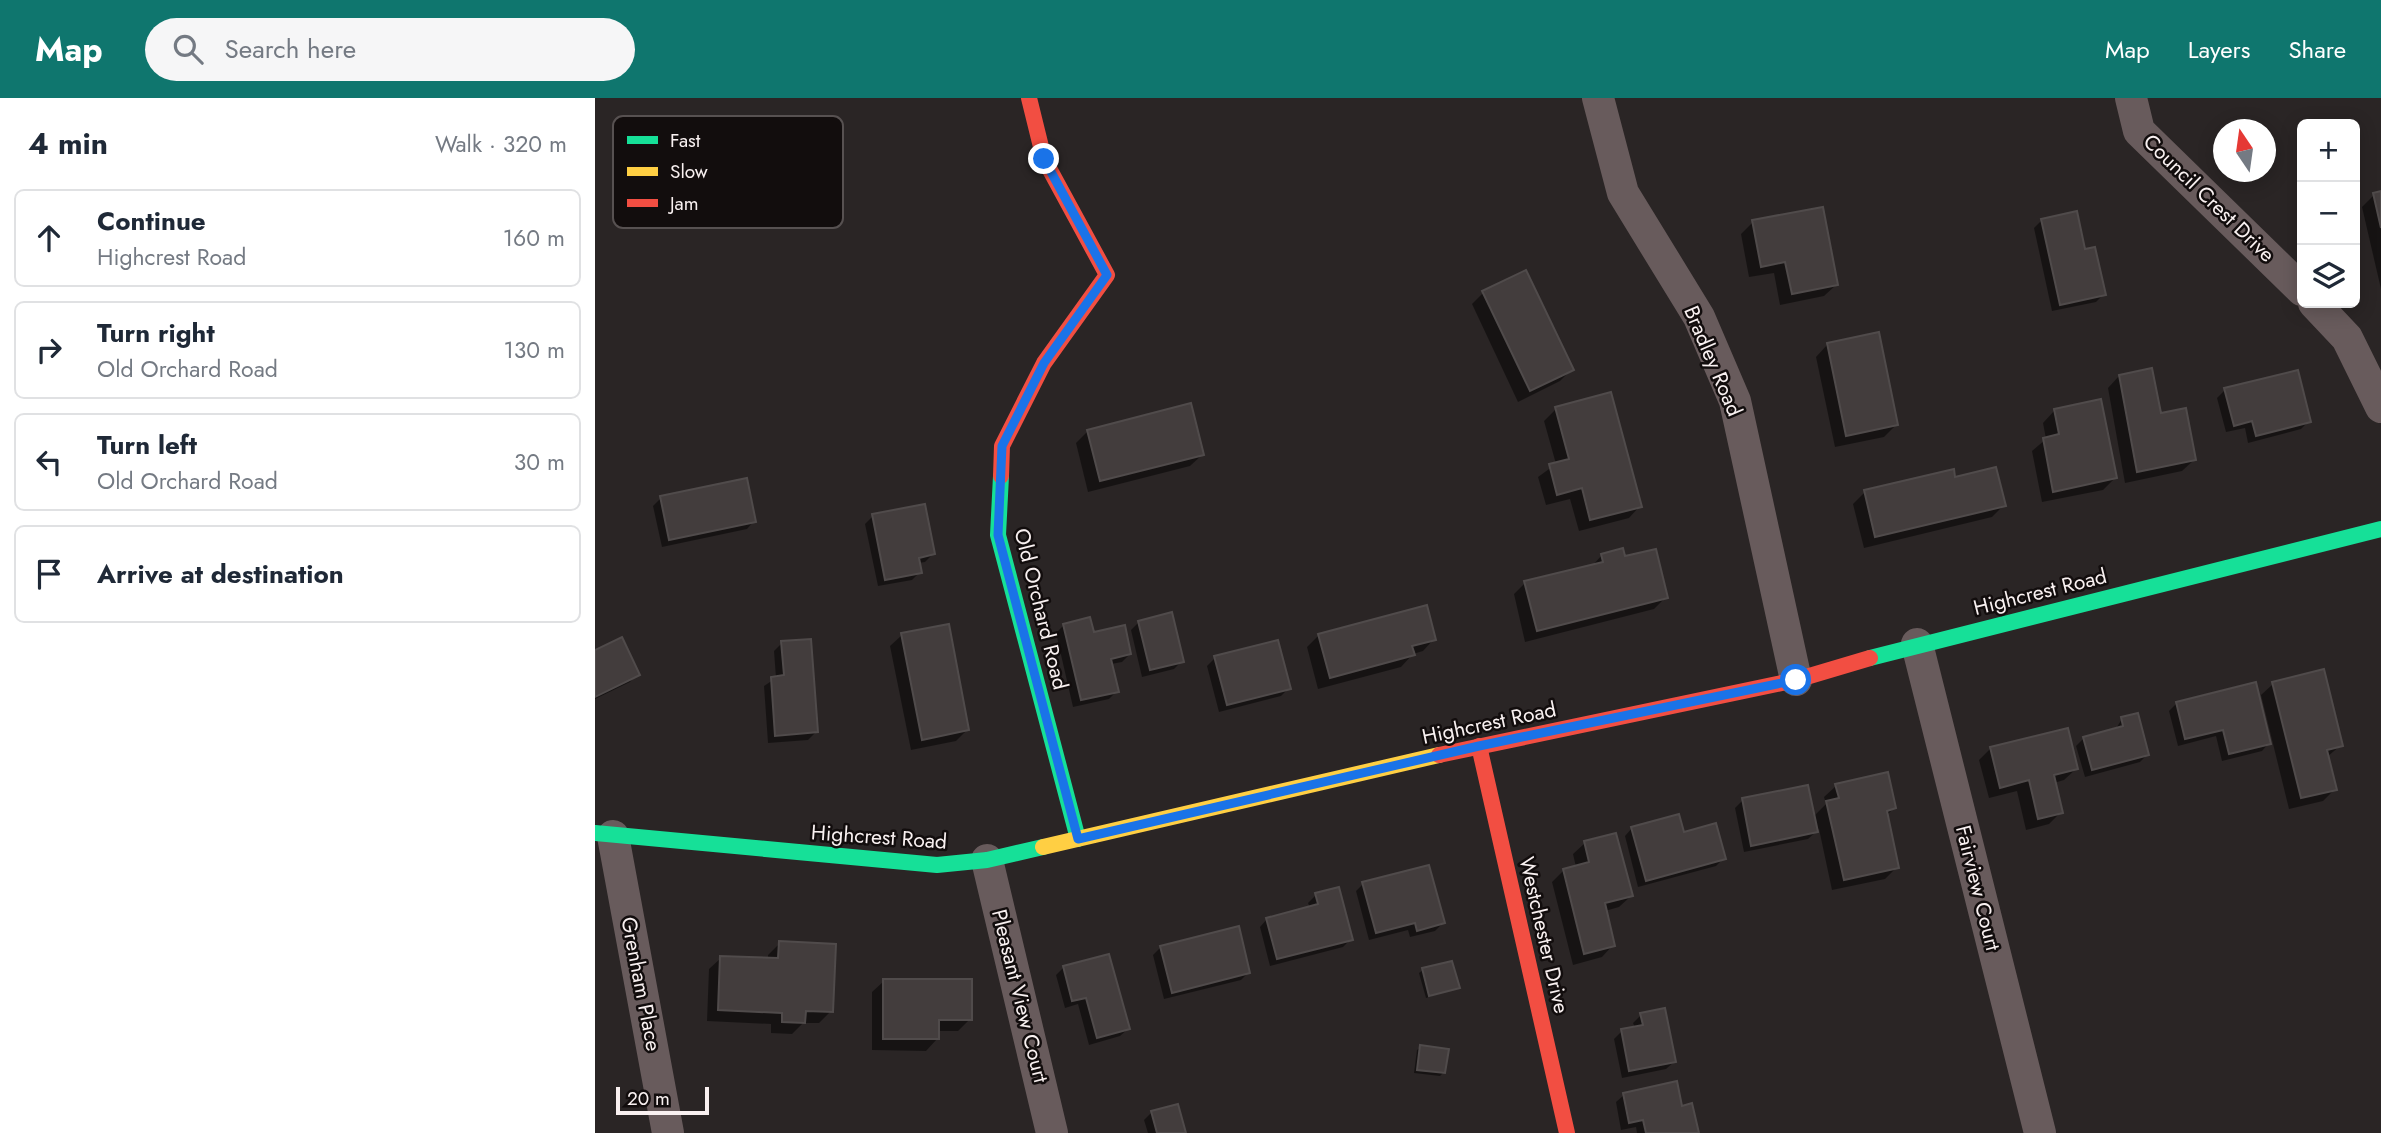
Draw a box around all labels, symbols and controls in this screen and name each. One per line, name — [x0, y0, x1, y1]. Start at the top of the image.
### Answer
search box — [145, 18, 635, 81]
text: Map — [35, 26, 103, 73]
icon: search — [169, 30, 207, 68]
text: Search here — [225, 30, 356, 68]
text: Map — [2105, 32, 2150, 67]
text: Layers — [2188, 32, 2250, 67]
text: Share — [2288, 32, 2346, 67]
legend — [613, 116, 843, 228]
north arrow — [2213, 119, 2276, 182]
map controls — [2297, 119, 2360, 308]
button: + — [2297, 119, 2360, 182]
text: 4 min — [28, 122, 108, 165]
text: Walk · 320 m — [435, 127, 567, 161]
text: Fast — [670, 127, 701, 154]
street label: Council Crest Drive — [2136, 127, 2282, 269]
route end — [1028, 143, 1059, 174]
text: Slow — [670, 158, 708, 185]
button: − — [2297, 182, 2360, 245]
text: Jam — [667, 190, 699, 217]
text: Continue — [97, 202, 206, 240]
icon: ahead — [30, 219, 68, 257]
text: 160 m — [503, 221, 565, 255]
text: Highcrest Road — [97, 240, 246, 274]
button: layers — [2297, 245, 2360, 308]
street label: Bradley Road — [1676, 301, 1750, 421]
text: Turn right — [97, 314, 215, 352]
icon: right — [30, 331, 68, 369]
text: 130 m — [503, 333, 565, 367]
text: Old Orchard Road — [97, 352, 278, 386]
text: Turn left — [97, 426, 197, 464]
icon: left — [30, 443, 68, 481]
text: 30 m — [514, 445, 565, 479]
text: Old Orchard Road — [97, 464, 278, 498]
street label: Old Orchard Road — [1006, 525, 1076, 693]
icon: arrive — [30, 555, 68, 593]
text: Arrive at destination — [97, 555, 344, 593]
street label: Highcrest Road — [1970, 561, 2110, 623]
route start — [1780, 664, 1811, 695]
street label: Highcrest Road — [1419, 694, 1559, 752]
street label: Highcrest Road — [810, 817, 948, 857]
street label: Fairview Court — [1948, 822, 2008, 954]
street label: Westchester Drive — [1511, 854, 1577, 1016]
street label: Pleasant View Court — [984, 906, 1056, 1086]
street label: Grenham Place — [613, 914, 669, 1054]
scale bar — [616, 1084, 709, 1116]
text: 20 m — [627, 1085, 670, 1112]

